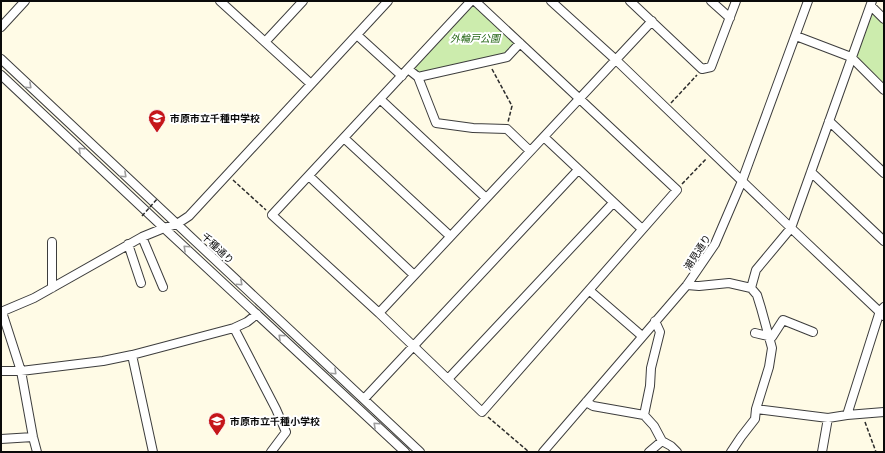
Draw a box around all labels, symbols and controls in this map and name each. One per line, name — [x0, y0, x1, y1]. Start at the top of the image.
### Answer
park label: 外輪戸公園 — [450, 33, 502, 45]
one-way arrow — [25, 81, 32, 88]
school or university icon: 市原市立千種中学校 — [147, 108, 167, 133]
place label: 市原市立千種中学校 — [170, 113, 260, 125]
one-way arrow — [78, 147, 86, 155]
one-way arrow — [120, 170, 127, 177]
street label: 千種通り — [199, 231, 236, 267]
street label: 潮見通り — [682, 233, 714, 273]
one-way arrow — [183, 246, 191, 253]
one-way arrow — [235, 278, 243, 286]
one-way arrow — [278, 334, 286, 341]
one-way arrow — [330, 367, 337, 374]
school or university icon: 市原市立千種小学校 — [207, 411, 227, 436]
place label: 市原市立千種小学校 — [230, 416, 320, 428]
one-way arrow — [373, 423, 381, 430]

